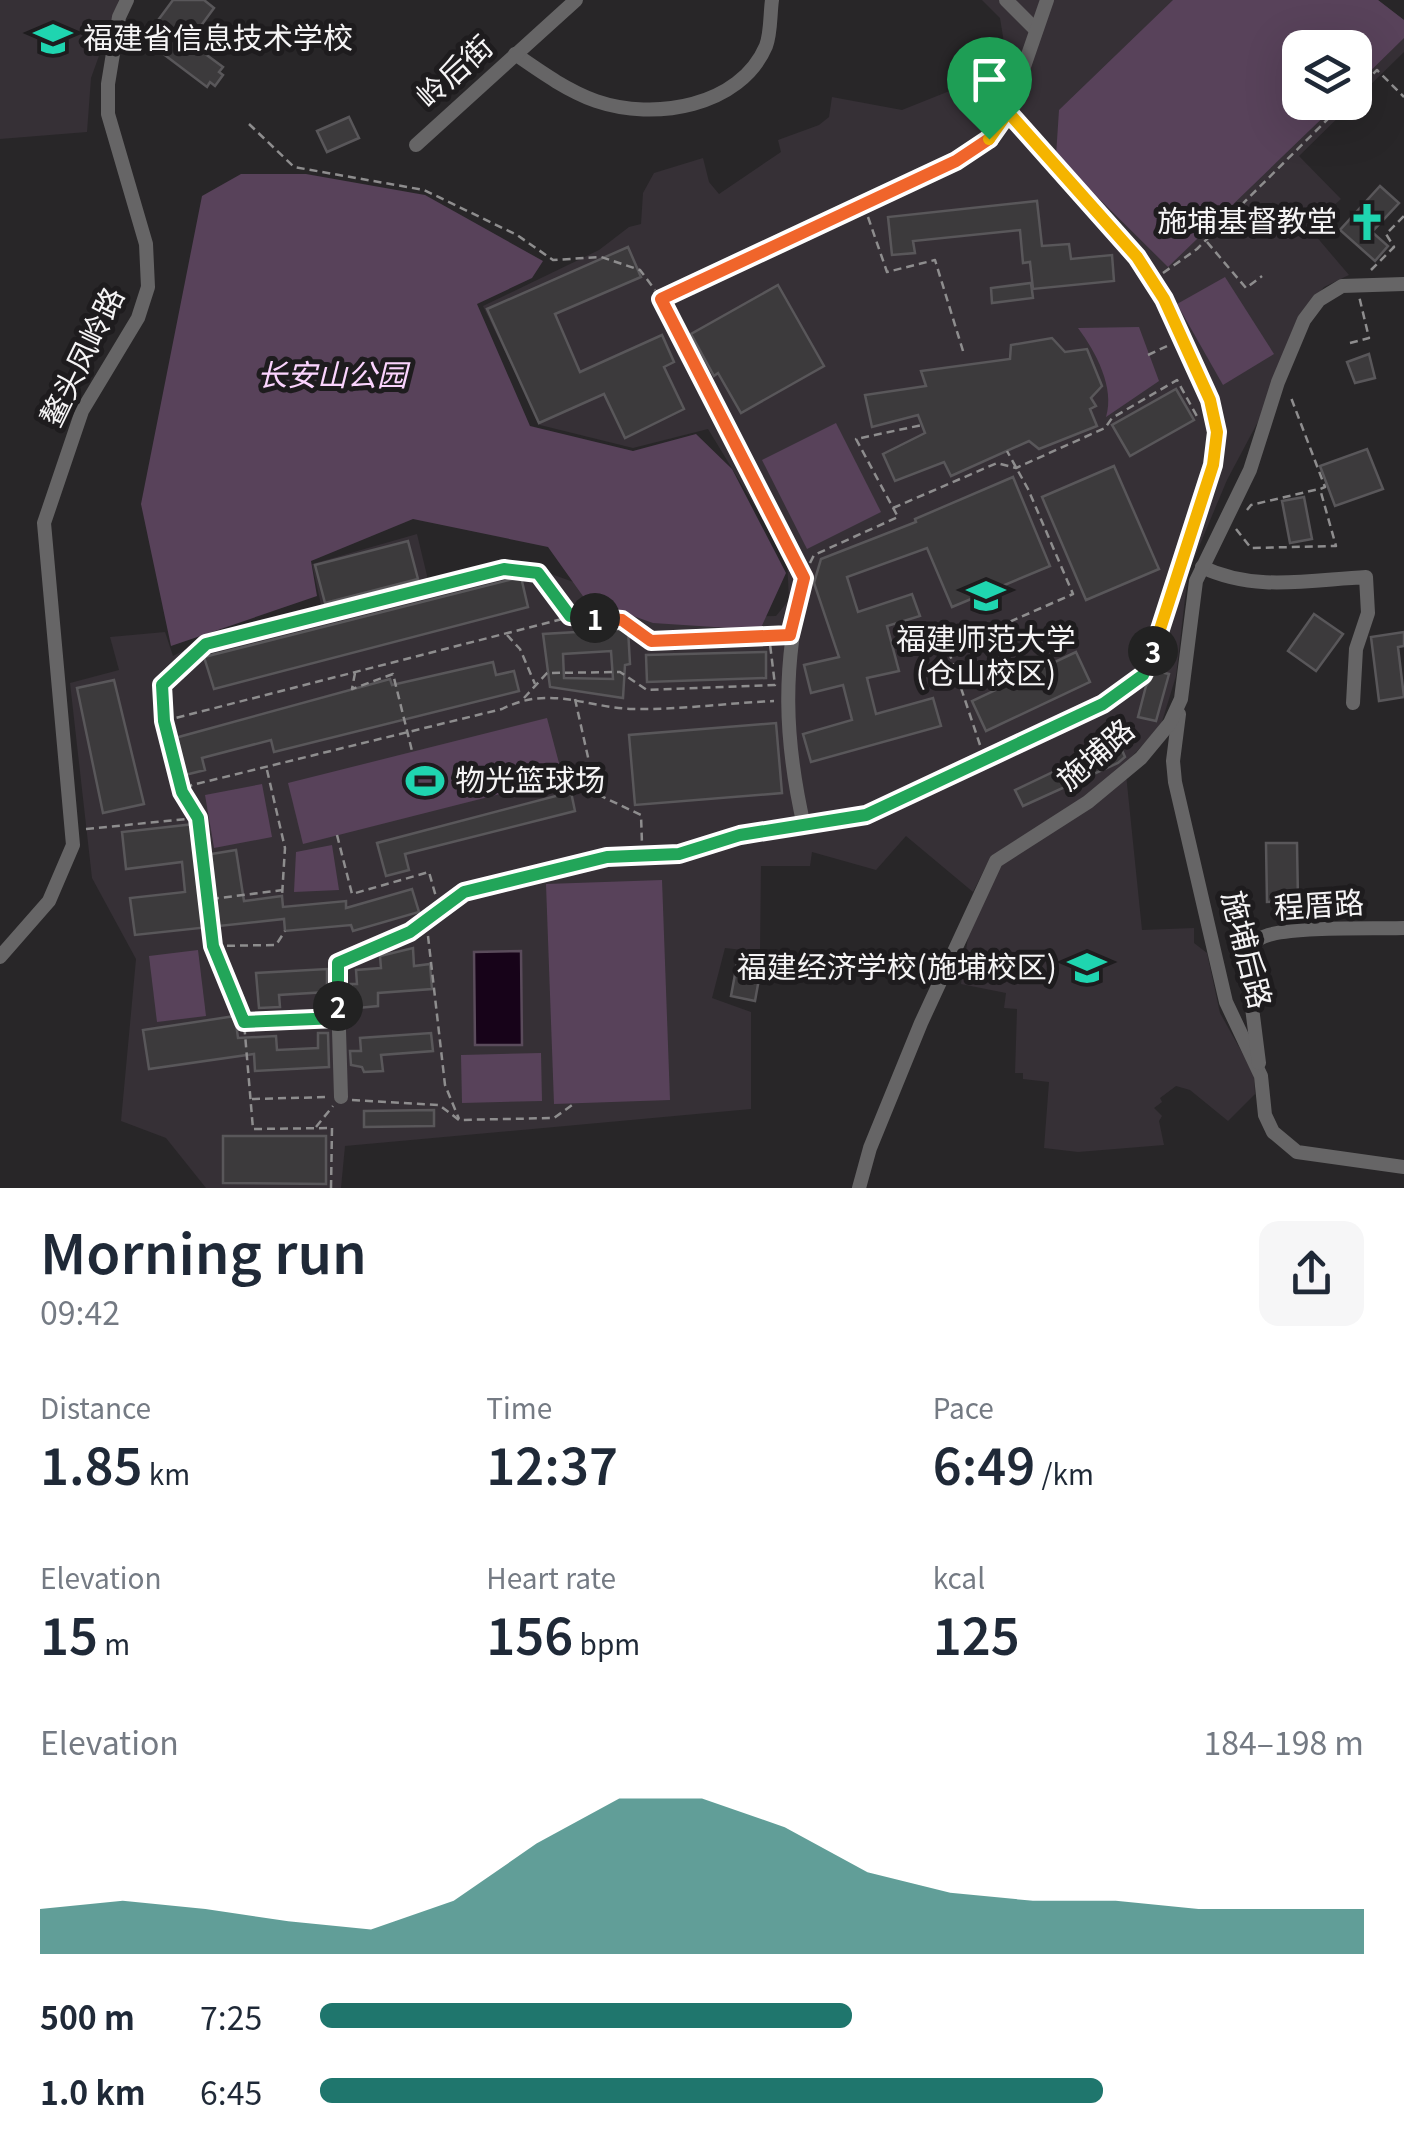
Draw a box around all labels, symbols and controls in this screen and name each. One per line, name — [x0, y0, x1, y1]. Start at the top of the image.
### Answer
place label: 福建省信息技术学校 — [83, 14, 353, 58]
school or university icon: 福建省信息技术学校 — [32, 18, 74, 60]
street label: 岭后街 — [405, 23, 501, 116]
map controls — [1282, 30, 1372, 120]
button: layers — [1282, 30, 1372, 120]
pin — [947, 37, 1032, 140]
icon: arrive — [962, 52, 1017, 107]
place label: 施埔基督教堂 — [1157, 197, 1337, 241]
church icon: 施埔基督教堂 — [1346, 201, 1388, 243]
street label: 鳌头凤岭路 — [28, 279, 133, 433]
park label: 长安山公园 — [257, 351, 411, 395]
school or university icon: 福建师范大学 (仓山校区) — [965, 575, 1007, 617]
pin: 1 — [570, 593, 620, 643]
text: 1 — [587, 598, 603, 638]
place label: 福建师范大学 (仓山校区) — [896, 615, 1076, 693]
pin: 3 — [1128, 626, 1178, 676]
text: 3 — [1145, 631, 1161, 671]
street label: 施埔路 — [1046, 707, 1142, 799]
place label: 物光篮球场 — [455, 756, 605, 800]
sports icon: 物光篮球场 — [404, 760, 446, 802]
street label: 程厝路 — [1272, 878, 1365, 928]
street label: 施埔后路 — [1213, 886, 1285, 1013]
place label: 福建经济学校(施埔校区) — [737, 943, 1057, 987]
school or university icon: 福建经济学校(施埔校区) — [1066, 947, 1108, 989]
pin: 2 — [313, 981, 363, 1031]
text: 2 — [330, 986, 346, 1026]
text: Morning run — [40, 1210, 367, 1290]
button: share — [1259, 1221, 1364, 1326]
text: 09:42 — [40, 1288, 120, 1334]
text: Distance — [40, 1387, 151, 1427]
text: Time — [486, 1387, 552, 1427]
text: Pace — [933, 1387, 994, 1427]
text: 1.85 — [40, 1427, 143, 1499]
text: 12:37 — [486, 1427, 618, 1499]
text: 6:49 — [933, 1427, 1035, 1499]
text: km — [143, 1453, 190, 1493]
text: /km — [1035, 1453, 1094, 1493]
text: Elevation — [40, 1557, 162, 1597]
text: Heart rate — [486, 1557, 616, 1597]
text: kcal — [933, 1557, 985, 1597]
text: 15 — [40, 1597, 98, 1669]
text: 156 — [486, 1597, 573, 1669]
text: 125 — [933, 1597, 1020, 1669]
text: m — [98, 1623, 130, 1663]
text: bpm — [573, 1623, 640, 1663]
text: Elevation — [40, 1718, 179, 1764]
text: 184–198 m — [1203, 1718, 1364, 1764]
text: 500 m — [40, 1993, 135, 2039]
text: 7:25 — [200, 1993, 262, 2039]
text: 1.0 km — [40, 2068, 146, 2114]
text: 6:45 — [200, 2068, 262, 2114]

